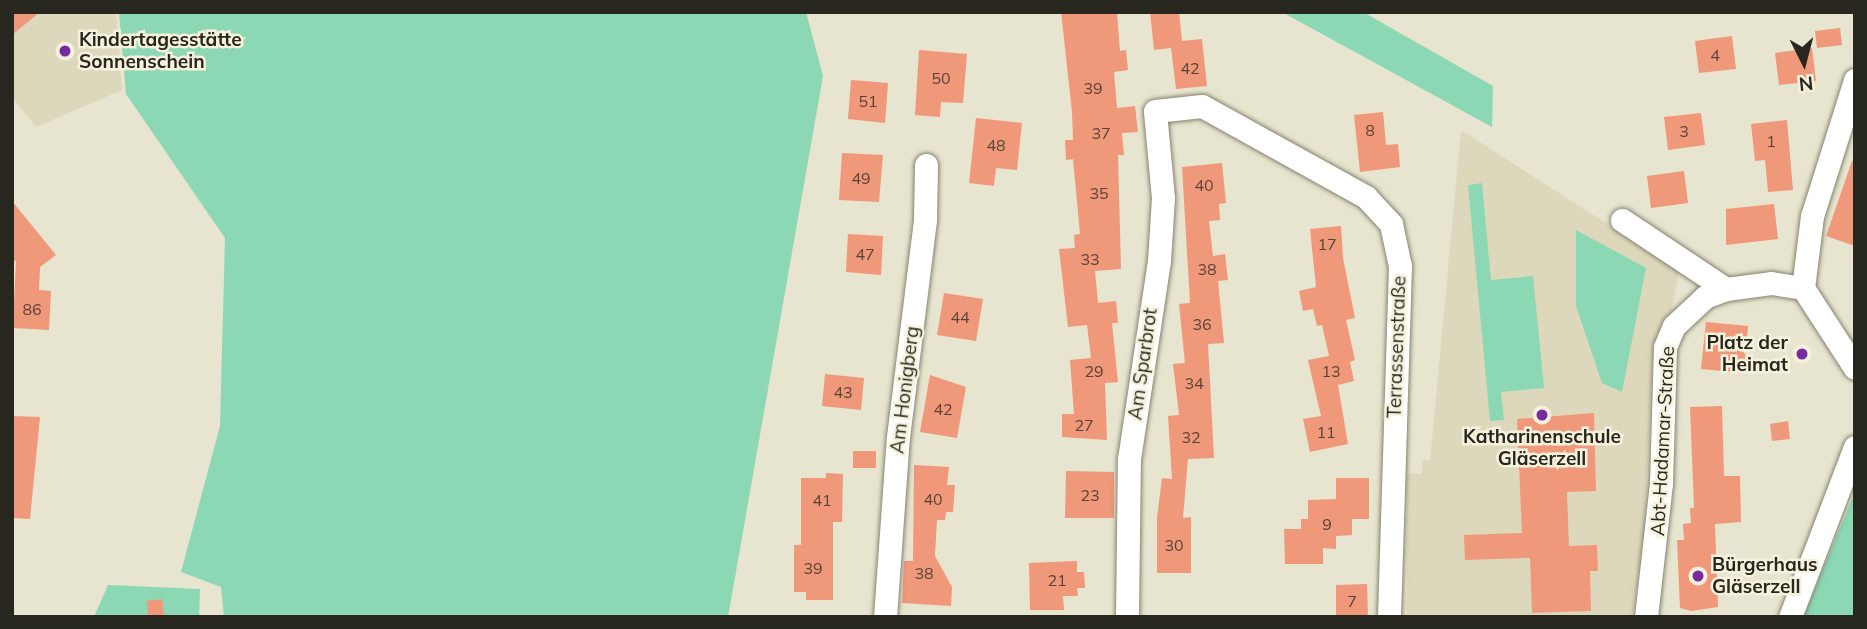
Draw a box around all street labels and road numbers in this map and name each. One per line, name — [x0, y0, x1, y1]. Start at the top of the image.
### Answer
street label: Terrassenstraße — [1383, 275, 1411, 419]
street label: Am Sparbrot — [1124, 307, 1162, 421]
street label: Am Honigberg — [886, 325, 924, 455]
street label: Abt-Hadamar-Straße — [1647, 346, 1679, 536]

